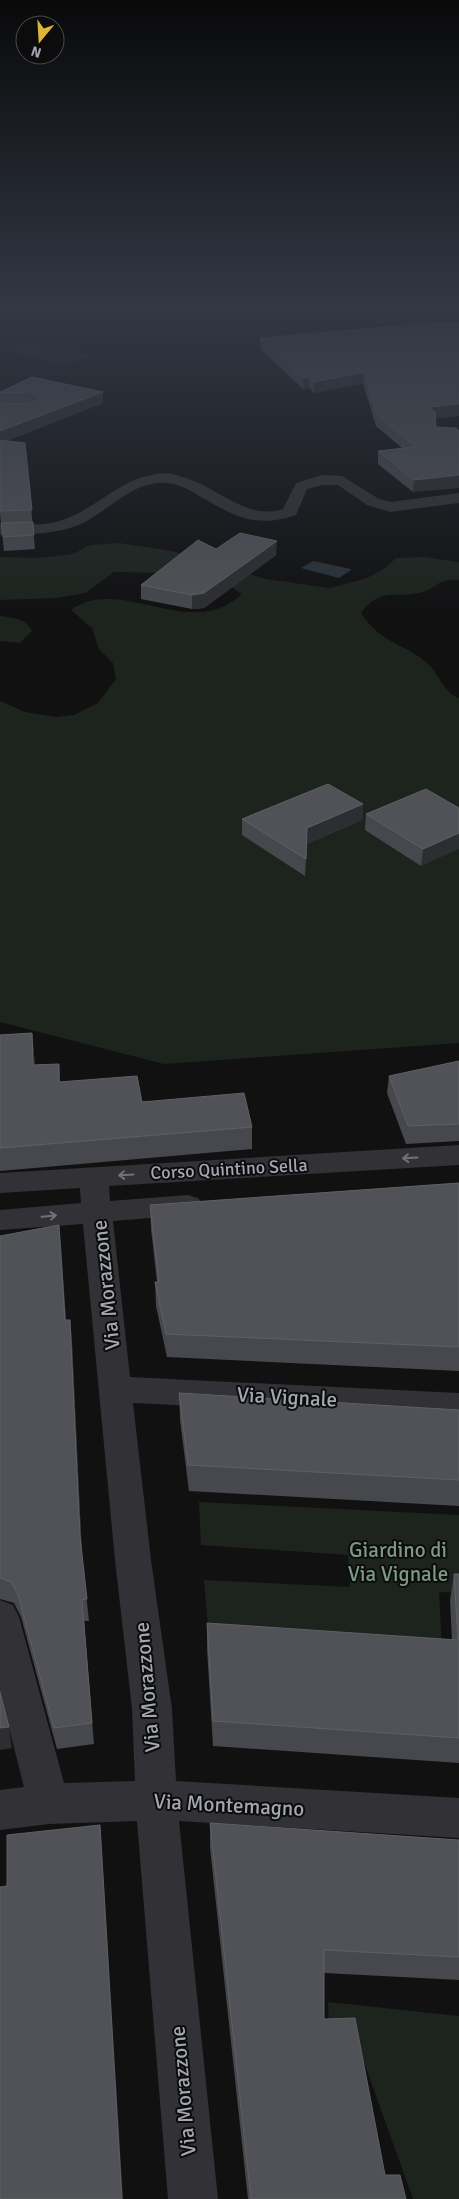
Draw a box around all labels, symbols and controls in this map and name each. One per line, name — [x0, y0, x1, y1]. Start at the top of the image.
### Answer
north arrow — [15, 15, 65, 65]
text: N — [29, 42, 43, 61]
one-way arrow — [403, 1153, 419, 1162]
street label: Corso Quintino Sella — [150, 1154, 308, 1184]
one-way arrow — [118, 1170, 134, 1179]
one-way arrow — [40, 1211, 56, 1221]
street label: Via Morazzone — [86, 1219, 126, 1351]
street label: Via Vignale — [236, 1381, 338, 1413]
park label: Giardino di Via Vignale — [348, 1537, 448, 1587]
street label: Via Morazzone — [128, 1621, 166, 1753]
street label: Via Montemagno — [153, 1788, 305, 1822]
street label: Via Morazzone — [164, 2025, 202, 2157]

